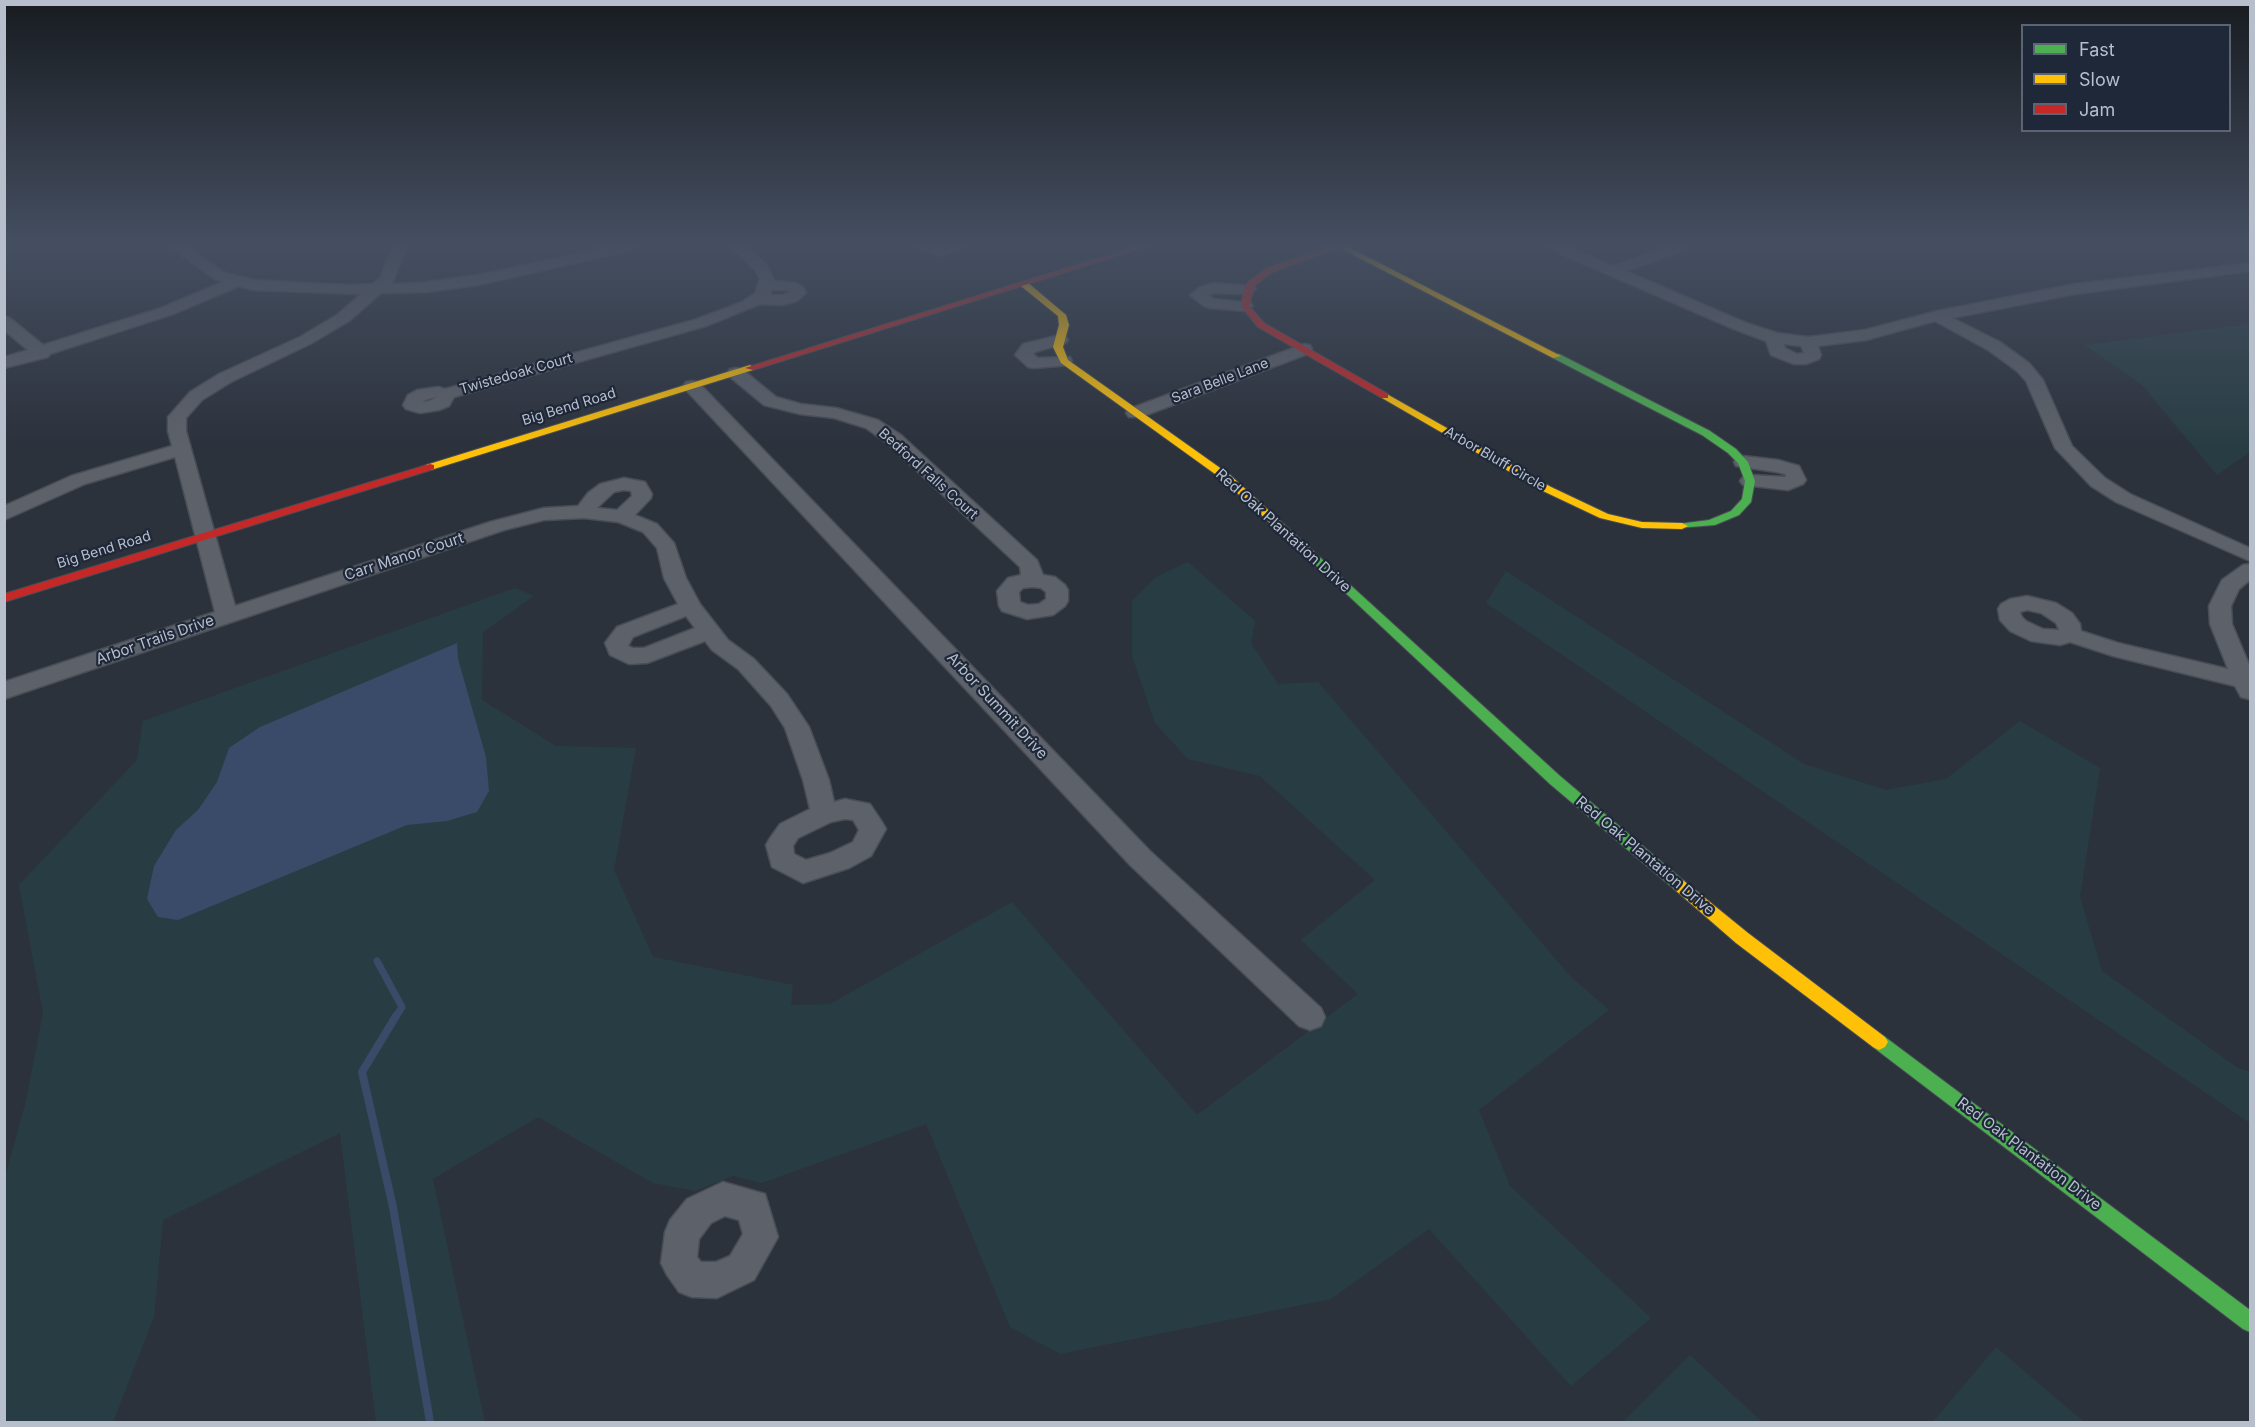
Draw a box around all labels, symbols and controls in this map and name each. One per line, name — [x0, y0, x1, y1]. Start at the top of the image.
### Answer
legend — [2021, 24, 2231, 132]
text: Fast — [2079, 39, 2115, 60]
text: Slow — [2079, 69, 2120, 90]
text: Jam — [2079, 99, 2115, 120]
street label: Twistedoak Court — [458, 350, 574, 398]
street label: Sara Belle Lane — [1169, 355, 1271, 407]
street label: Big Bend Road — [520, 385, 618, 429]
street label: Arbor Bluff Circle — [1441, 423, 1549, 495]
street label: Bedford Falls Court — [875, 425, 981, 523]
street label: Red Oak Plantation Drive — [1212, 466, 1354, 596]
street label: Big Bend Road — [55, 528, 153, 572]
street label: Carr Manor Court — [342, 529, 466, 585]
street label: Arbor Trails Drive — [94, 611, 216, 669]
street label: Arbor Summit Drive — [943, 649, 1051, 763]
street label: Red Oak Plantation Drive — [1572, 793, 1718, 919]
street label: Red Oak Plantation Drive — [1953, 1094, 2105, 1214]

